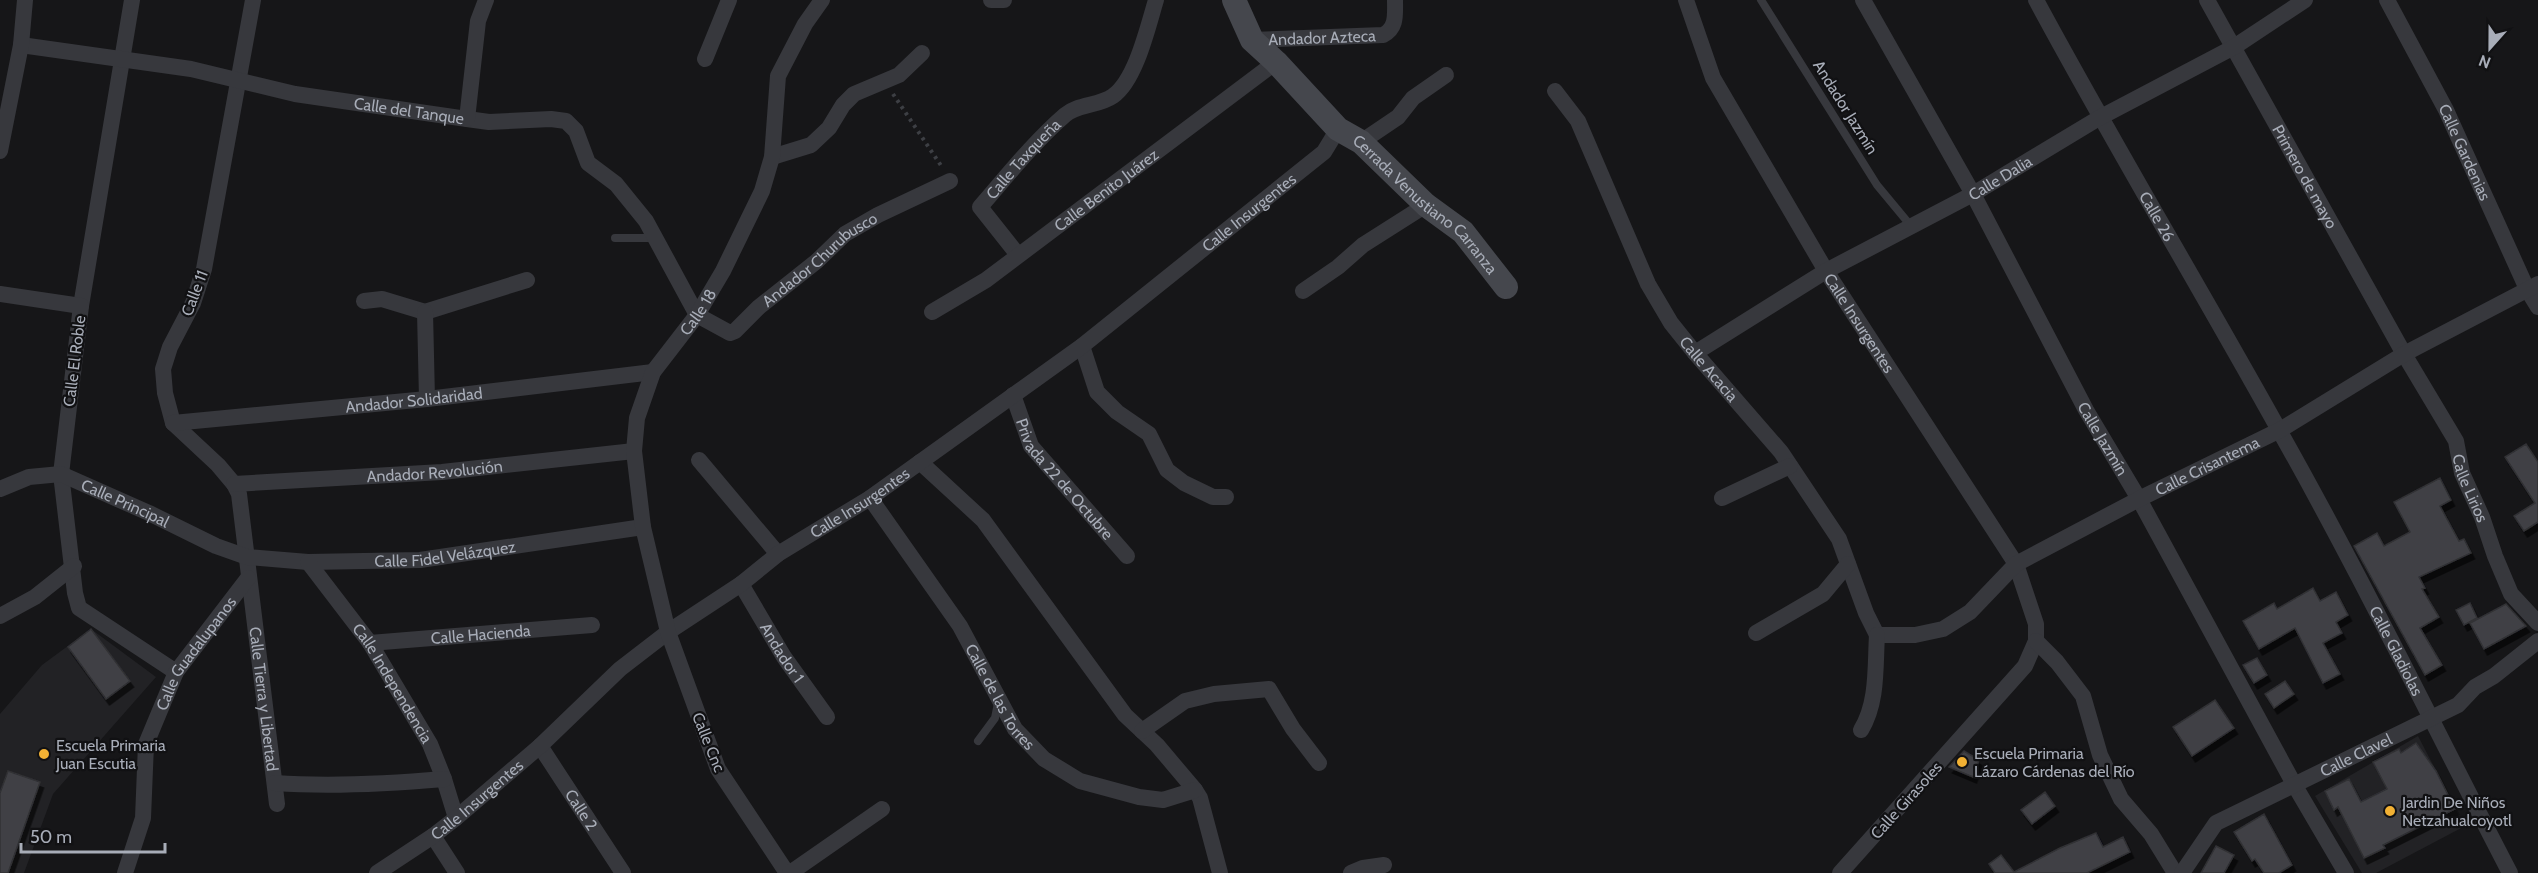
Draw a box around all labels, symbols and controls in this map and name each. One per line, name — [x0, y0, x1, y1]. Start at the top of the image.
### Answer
north arrow — [2460, 18, 2520, 78]
street label: Andador Azteca — [1268, 26, 1376, 49]
text: N — [2476, 51, 2493, 72]
street label: Andador Jazmín — [1809, 57, 1882, 158]
street label: Calle del Tanque — [353, 94, 465, 128]
street label: Calle Gardenias — [2434, 101, 2495, 204]
street label: Calle Taxqueña — [982, 115, 1065, 203]
street label: Primero de mayo — [2268, 121, 2341, 232]
street label: Cerrada Venustiano Carranza — [1350, 131, 1501, 278]
street label: Calle Benito Juárez — [1051, 145, 1163, 235]
street label: Calle Dalia — [1965, 152, 2036, 205]
street label: Calle Insurgentes — [1198, 169, 1300, 256]
street label: Calle 26 — [2135, 188, 2179, 245]
street label: Andador Churubusco — [758, 208, 881, 311]
street label: Calle 11 — [177, 268, 212, 319]
street label: Calle Insurgentes — [1820, 270, 1899, 377]
street label: Calle 18 — [676, 286, 720, 339]
street label: Calle El Roble — [59, 314, 90, 408]
street label: Calle Acacia — [1675, 333, 1742, 406]
street label: Andador Solidaridad — [345, 383, 483, 417]
street label: Calle Jazmín — [2073, 399, 2132, 479]
street label: Privada 22 de Octubre — [1012, 416, 1117, 543]
street label: Calle Crisantema — [2152, 432, 2263, 500]
street label: Calle Lirios — [2449, 453, 2492, 525]
street label: Andador Revolución — [366, 456, 504, 486]
street label: Calle Insurgentes — [807, 464, 914, 542]
street label: Calle Principal — [78, 475, 172, 532]
street label: Calle Fidel Velázquez — [374, 537, 517, 571]
street label: Calle Guadalupanos — [152, 593, 241, 713]
street label: Calle Gladiolas — [2365, 603, 2427, 699]
street label: Calle Independencia — [348, 620, 436, 747]
street label: Andador 1 — [756, 620, 808, 686]
street label: Calle Hacienda — [430, 621, 532, 648]
street label: Calle Tierra y Libertad — [245, 626, 282, 772]
street label: Calle de las Torres — [961, 641, 1039, 754]
street label: Calle Cnc — [688, 710, 729, 775]
street label: Calle Clavel — [2317, 730, 2395, 781]
place label: Escuela Primaria Juan Escutia — [55, 736, 166, 773]
place label: Escuela Primaria Lázaro Cárdenas del Río — [1974, 744, 2135, 781]
marker: Escuela Primaria Juan Escutia — [37, 747, 51, 761]
marker: Escuela Primaria Lázaro Cárdenas del Río — [1955, 755, 1969, 769]
street label: Calle Insurgentes — [427, 756, 527, 844]
street label: Calle Girasoles — [1867, 758, 1946, 843]
street label: Calle 2 — [561, 786, 601, 834]
place label: Jardin De Niños Netzahualcoyotl — [2401, 793, 2512, 830]
marker: Jardin De Niños Netzahualcoyotl — [2383, 804, 2397, 818]
scale bar — [21, 816, 165, 854]
text: 50 m — [30, 826, 72, 848]

